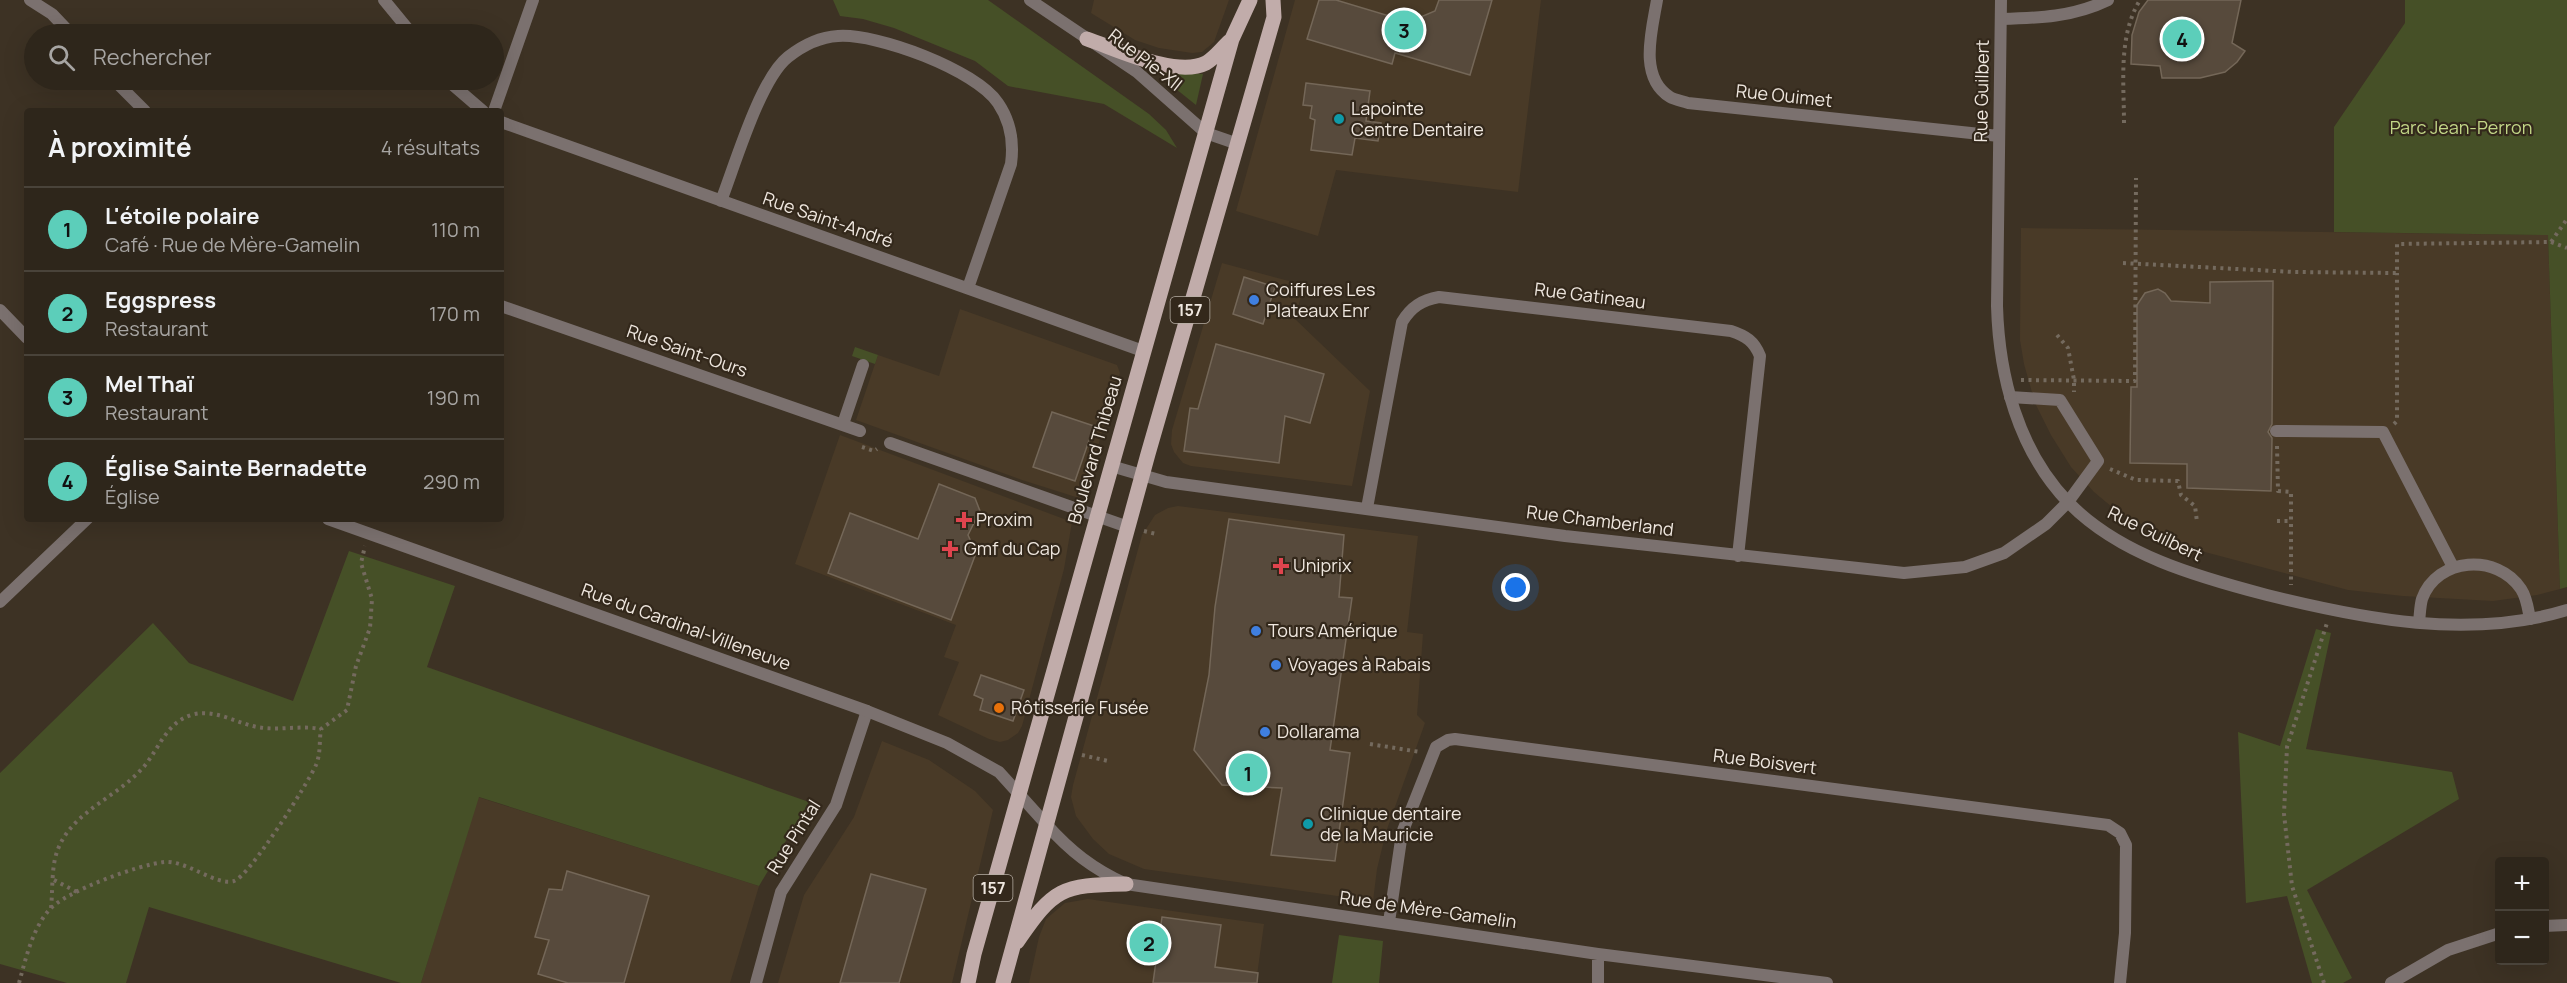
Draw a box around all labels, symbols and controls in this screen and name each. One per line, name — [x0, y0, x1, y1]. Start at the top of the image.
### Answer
pin: 3 — [1384, 8, 1424, 52]
pin: 4 — [2162, 16, 2202, 62]
street label: Rue Pie-XII — [1104, 23, 1188, 96]
search box — [24, 24, 504, 90]
street label: Rue Guilbert — [1968, 39, 1994, 143]
icon: search — [45, 41, 78, 74]
text: Rechercher — [93, 42, 212, 72]
street label: Rue Ouimet — [1735, 78, 1834, 112]
place label: Lapointe Centre Dentaire — [1351, 96, 1484, 141]
marker: Lapointe Centre Dentaire — [1332, 112, 1346, 126]
park label: Parc Jean-Perron — [2390, 115, 2532, 139]
text: À proximité — [48, 129, 192, 165]
text: 4 résultats — [381, 134, 480, 161]
street label: Rue Saint-André — [760, 186, 897, 253]
text: L'étoile polaire — [105, 201, 260, 231]
text: 1 — [63, 216, 72, 243]
text: 110 m — [431, 216, 480, 243]
text: Café · Rue de Mère-Gamelin — [105, 231, 360, 258]
street label: Rue Gatineau — [1533, 276, 1647, 314]
place label: Coiffures Les Plateaux Enr — [1266, 277, 1375, 322]
text: Eggspress — [105, 285, 216, 315]
marker: Coiffures Les Plateaux Enr — [1247, 293, 1261, 307]
road number: 157 — [1170, 297, 1210, 323]
text: 2 — [62, 300, 73, 327]
text: 170 m — [429, 300, 480, 327]
text: Restaurant — [105, 315, 209, 342]
street label: Rue Saint-Ours — [624, 318, 751, 382]
text: Mel Thaï — [105, 369, 194, 399]
street label: Boulevard Thibeau — [1061, 373, 1127, 527]
text: 3 — [62, 384, 73, 411]
text: 190 m — [427, 384, 480, 411]
text: Restaurant — [105, 399, 209, 426]
text: Église Sainte Bernadette — [105, 453, 367, 483]
text: 4 — [61, 468, 74, 495]
text: 290 m — [423, 468, 480, 495]
text: Église — [105, 483, 160, 510]
street label: Rue Chamberland — [1525, 499, 1675, 541]
street label: Rue Guilbert — [2104, 500, 2207, 566]
place label: Proxim — [976, 507, 1033, 531]
marker: Proxim — [957, 513, 971, 527]
place label: Gmf du Cap — [964, 536, 1060, 560]
marker: Gmf du Cap — [941, 540, 959, 558]
place label: Uniprix — [1293, 553, 1352, 577]
marker: Uniprix — [1274, 559, 1288, 573]
your location — [1501, 573, 1530, 602]
street label: Rue du Cardinal-Villeneuve — [578, 577, 794, 675]
place label: Tours Amérique — [1268, 618, 1398, 642]
marker: Tours Amérique — [1249, 624, 1263, 638]
place label: Voyages à Rabais — [1288, 652, 1431, 676]
marker: Voyages à Rabais — [1269, 658, 1283, 672]
place label: Rôtisserie Fusée — [1011, 695, 1149, 719]
marker: Rôtisserie Fusée — [992, 701, 1006, 715]
place label: Dollarama — [1277, 719, 1360, 743]
marker: Dollarama — [1258, 725, 1272, 739]
street label: Rue Boisvert — [1712, 743, 1818, 779]
pin: 1 — [1228, 750, 1268, 796]
street label: Rue Pintal — [761, 795, 825, 878]
place label: Clinique dentaire de la Mauricie — [1320, 801, 1462, 846]
marker: Clinique dentaire de la Mauricie — [1301, 817, 1315, 831]
map controls — [2495, 857, 2549, 965]
button: + — [2495, 857, 2549, 911]
road number: 157 — [974, 875, 1012, 901]
street label: Rue de Mère-Gamelin — [1338, 885, 1518, 933]
button: − — [2495, 911, 2549, 965]
pin: 2 — [1130, 920, 1168, 966]

